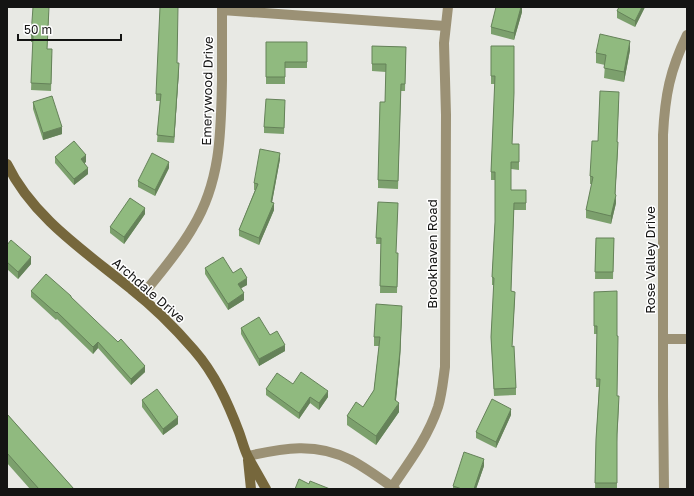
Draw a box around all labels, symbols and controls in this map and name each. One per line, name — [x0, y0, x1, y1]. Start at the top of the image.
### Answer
scale bar — [18, 16, 121, 42]
text: 50 m — [24, 22, 52, 37]
street label: Emerywood Drive — [198, 36, 216, 146]
street label: Brookhaven Road — [424, 199, 440, 309]
street label: Rose Valley Drive — [642, 206, 658, 314]
street label: Archdale Drive — [109, 254, 189, 326]

